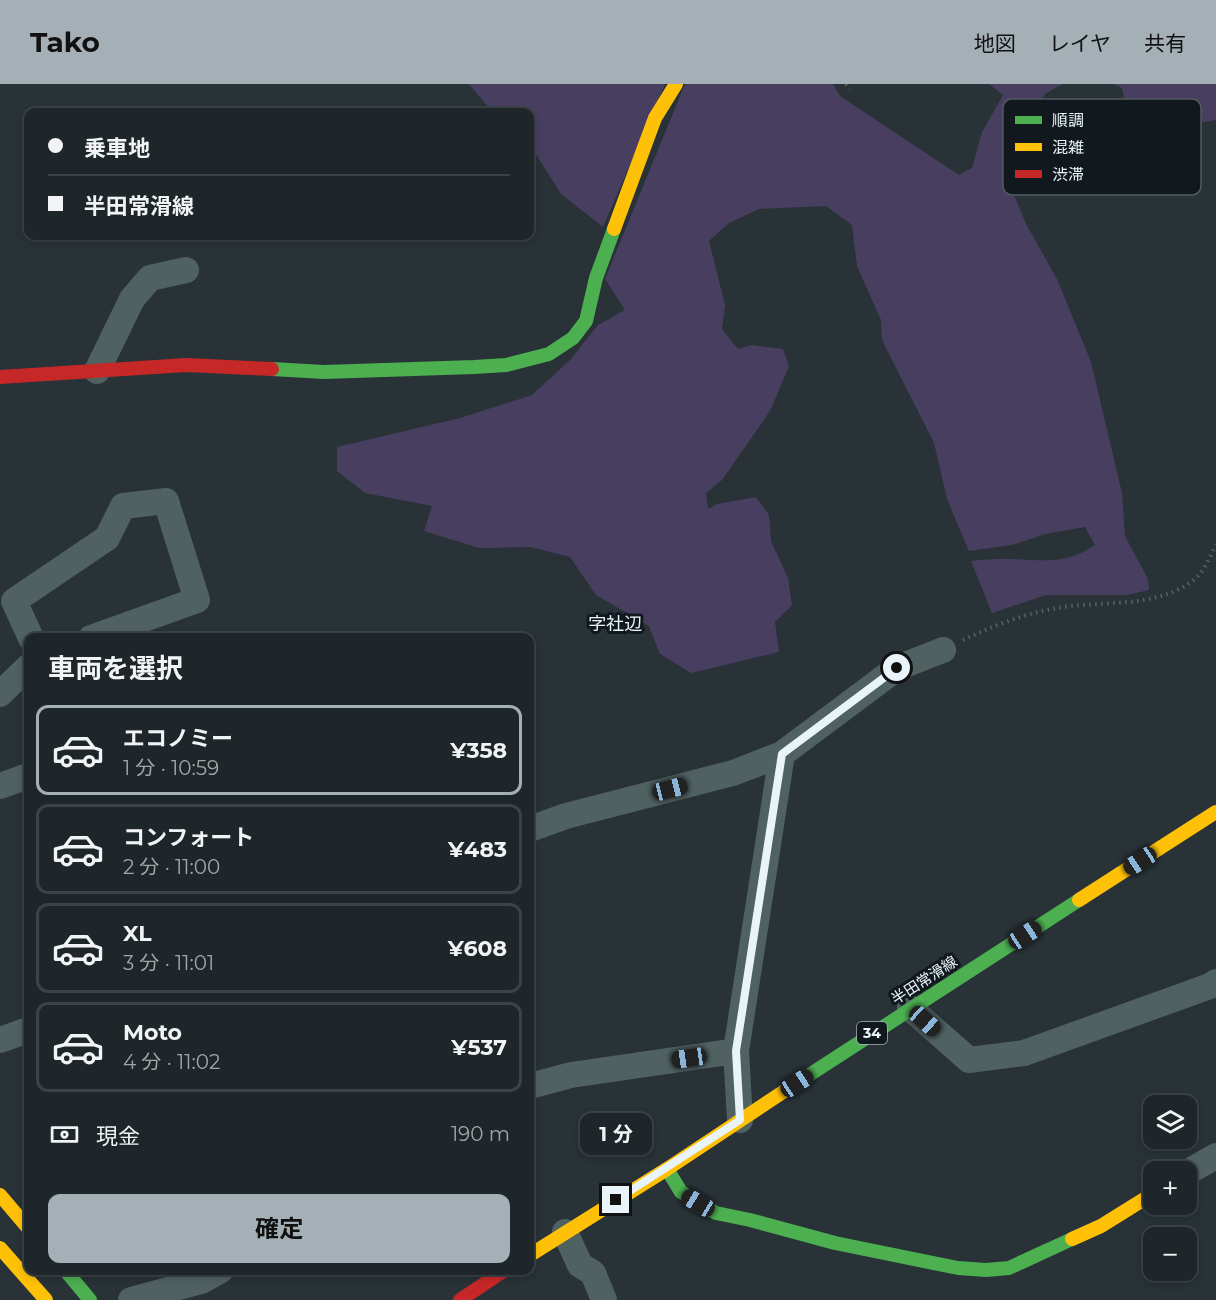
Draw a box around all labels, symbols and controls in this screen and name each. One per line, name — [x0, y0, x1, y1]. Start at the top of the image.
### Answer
text: Tako — [30, 25, 100, 59]
text: 地図 — [974, 31, 1016, 56]
text: レイヤ — [1049, 31, 1111, 56]
text: 共有 — [1144, 31, 1186, 56]
legend — [1003, 99, 1201, 195]
text: 順調 — [1052, 111, 1084, 130]
text: 乗車地 — [84, 135, 150, 162]
text: 混雑 — [1052, 138, 1084, 157]
text: 渋滞 — [1052, 165, 1084, 184]
text: 半田常滑線 — [84, 193, 194, 220]
district label: 字社辺 — [588, 613, 642, 635]
text: 車両を選択 — [48, 652, 183, 685]
route start — [883, 654, 910, 681]
icon: car — [51, 723, 105, 777]
text: エコノミー — [123, 725, 233, 752]
text: ¥358 — [450, 737, 507, 764]
text: 1 分 · 10:59 — [123, 756, 219, 780]
car — [650, 776, 690, 802]
icon: car — [51, 822, 105, 876]
text: コンフォート — [123, 824, 254, 851]
text: ¥483 — [448, 836, 507, 863]
car — [1120, 844, 1160, 878]
text: 2 分 · 11:00 — [123, 855, 220, 879]
car — [1005, 918, 1045, 952]
text: XL — [123, 920, 152, 947]
icon: car — [51, 921, 105, 975]
text: ¥608 — [448, 935, 507, 962]
text: 3 分 · 11:01 — [123, 951, 214, 975]
street label: 半田常滑線 — [887, 952, 961, 1008]
car — [906, 1002, 944, 1040]
text: Moto — [123, 1019, 182, 1046]
icon: car — [51, 1020, 105, 1074]
road number: 34 — [857, 1022, 887, 1044]
text: ¥537 — [451, 1034, 507, 1061]
car — [670, 1047, 708, 1069]
text: 4 分 · 11:02 — [123, 1050, 220, 1074]
car — [777, 1066, 817, 1100]
map controls — [1143, 1095, 1197, 1281]
button: layers — [1143, 1095, 1197, 1149]
callout: 1 分 — [580, 1113, 652, 1155]
icon: cash — [48, 1118, 81, 1151]
text: 190 m — [451, 1122, 510, 1146]
text: 1 分 — [599, 1122, 633, 1146]
text: 現金 — [96, 1123, 140, 1150]
button: + — [1143, 1161, 1197, 1215]
route end — [602, 1186, 629, 1213]
car — [678, 1186, 718, 1220]
button: 確定 — [48, 1194, 510, 1263]
button: − — [1143, 1227, 1197, 1281]

